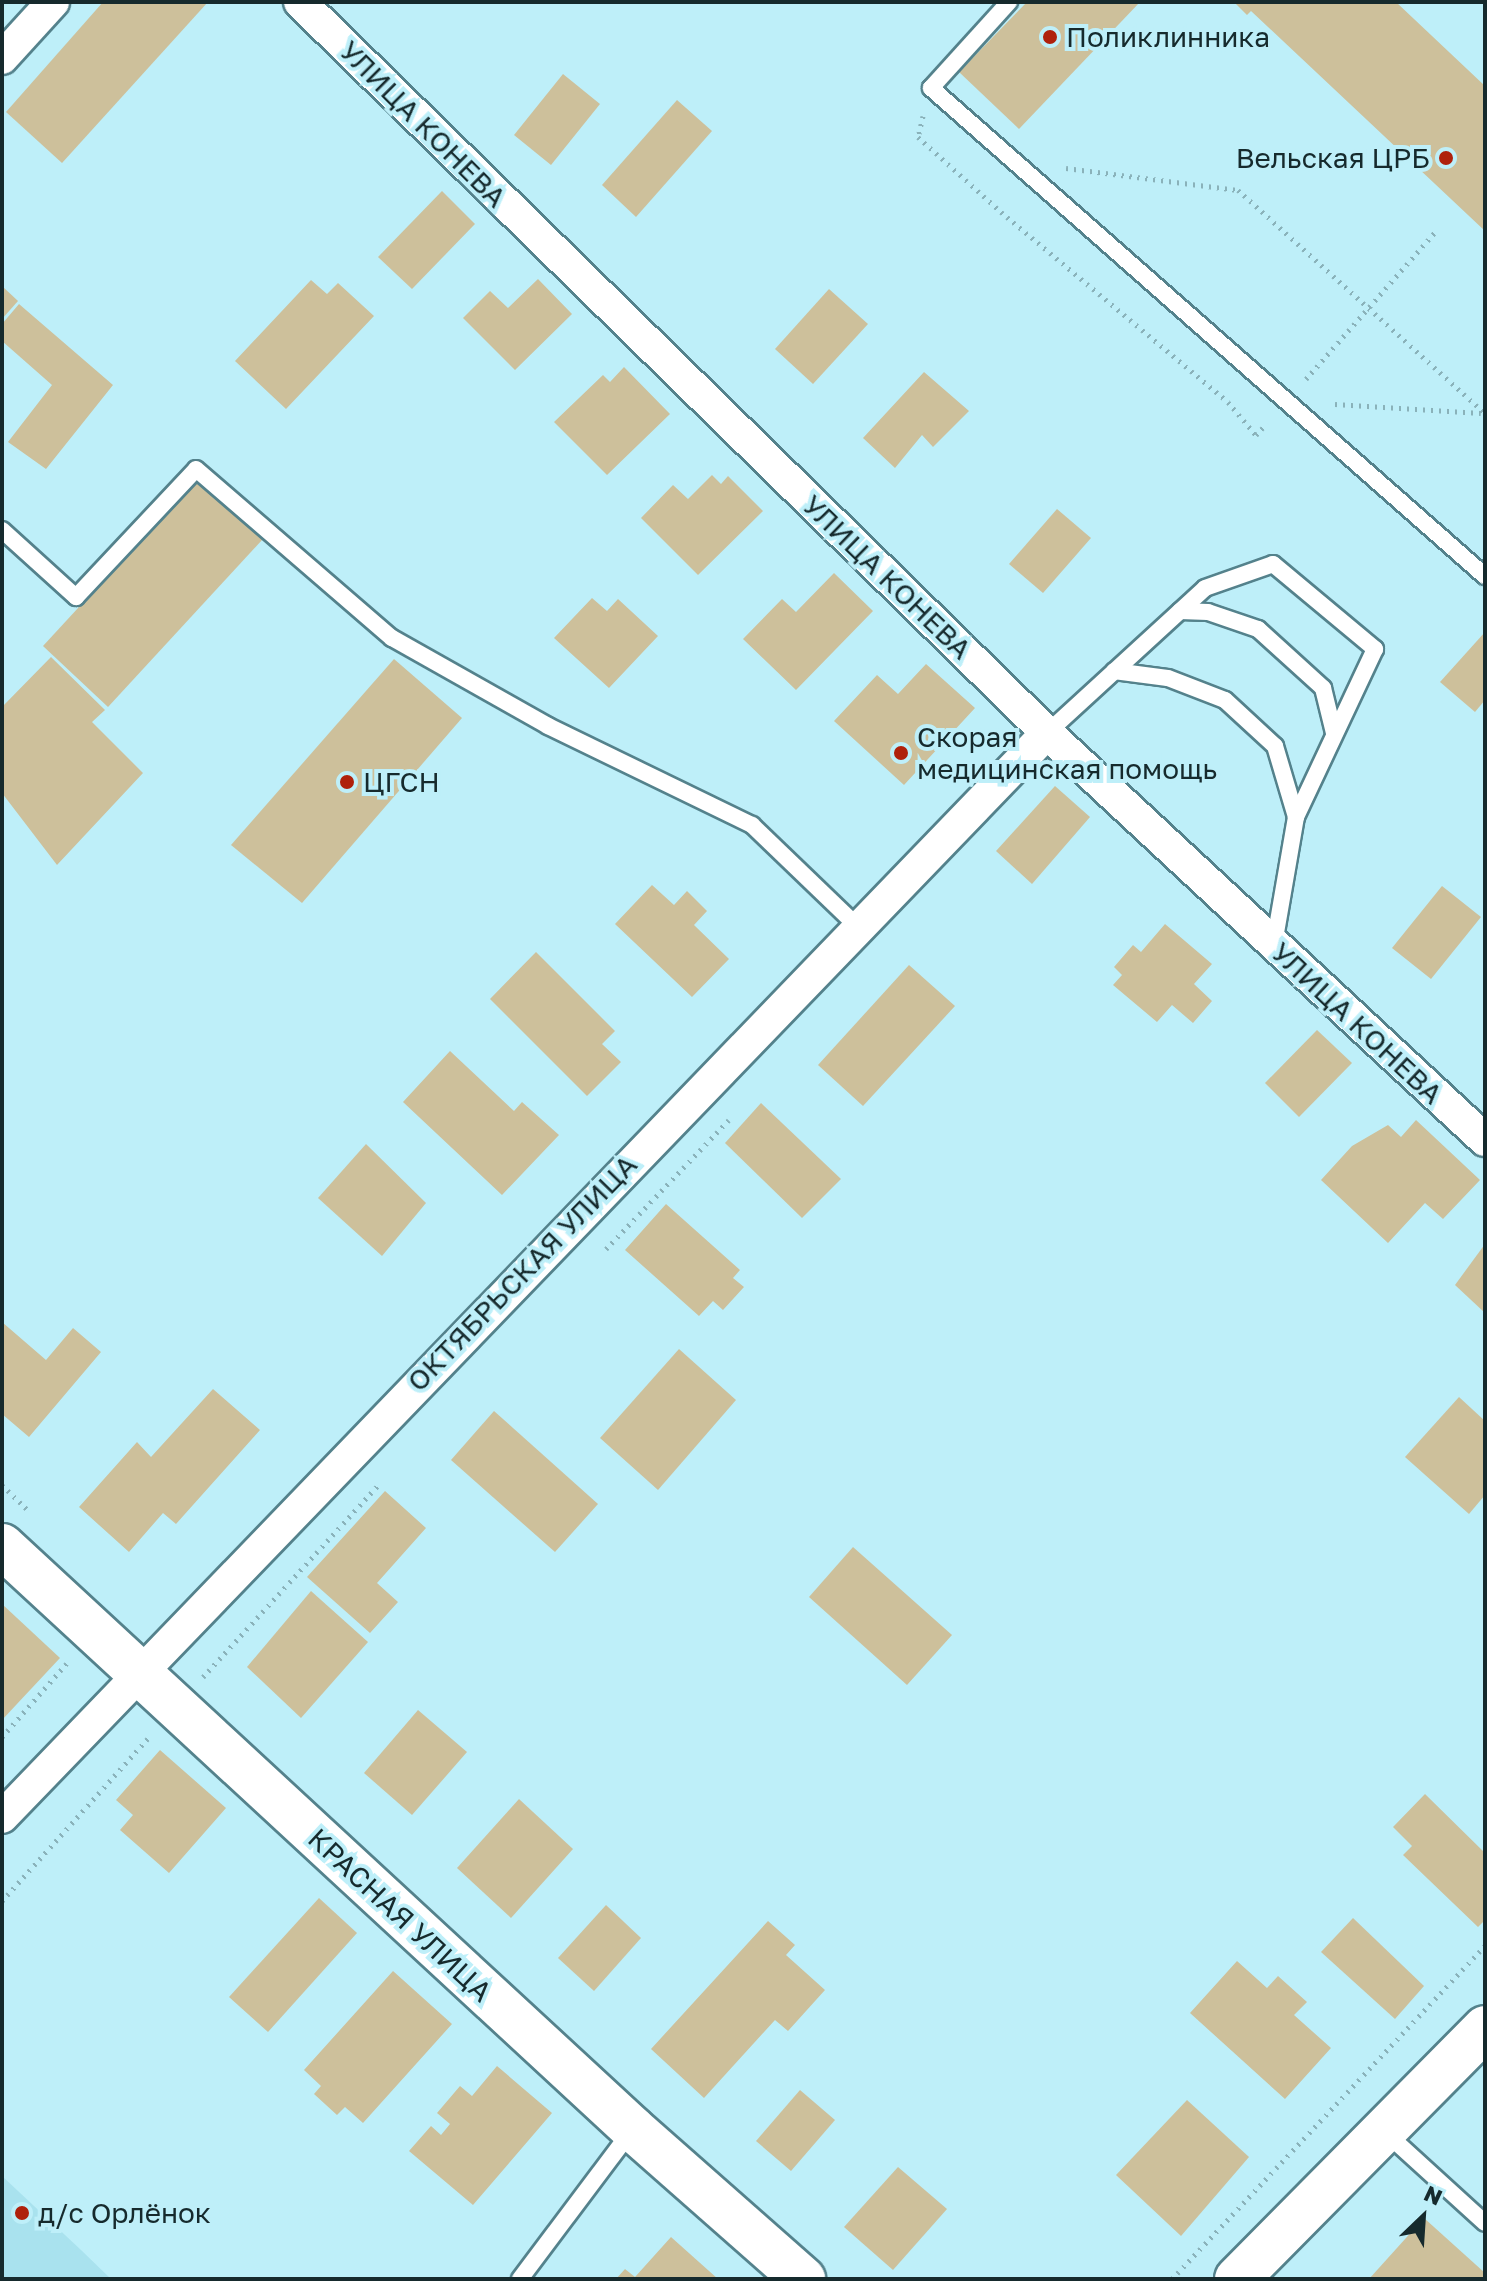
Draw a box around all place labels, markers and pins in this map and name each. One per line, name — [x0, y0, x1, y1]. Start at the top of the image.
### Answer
place label: Поликлинника — [1066, 20, 1270, 54]
marker: Поликлинника — [1041, 28, 1059, 46]
place label: Вельская ЦРБ — [1236, 141, 1430, 175]
marker: Вельская ЦРБ — [1437, 149, 1455, 167]
place label: Скорая медицинская помощь — [917, 720, 1217, 786]
marker: Скорая медицинская помощь — [892, 744, 910, 762]
place label: ЦГСН — [363, 765, 440, 799]
marker: ЦГСН — [338, 773, 356, 791]
place label: д/с Орлёнок — [38, 2196, 211, 2230]
marker: д/с Орлёнок — [13, 2204, 31, 2222]

